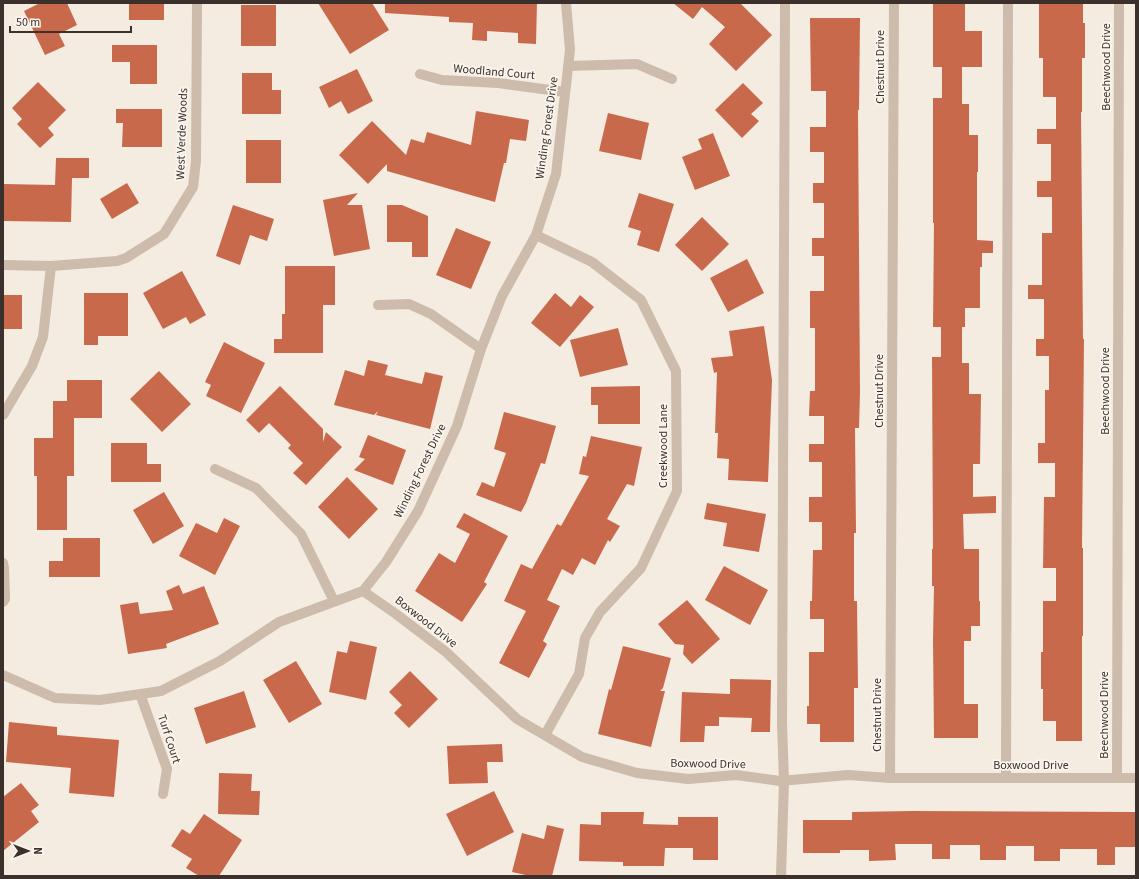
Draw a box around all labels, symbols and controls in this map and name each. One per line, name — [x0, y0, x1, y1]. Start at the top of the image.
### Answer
scale bar — [10, 8, 131, 34]
text: 50 m — [16, 14, 40, 31]
street label: Beechwood Drive — [1098, 23, 1115, 111]
street label: Chestnut Drive — [872, 30, 889, 104]
street label: Woodland Court — [452, 60, 536, 84]
street label: Winding Forest Drive — [531, 76, 563, 180]
street label: West Verde Woods — [172, 88, 192, 180]
street label: Beechwood Drive — [1097, 347, 1114, 435]
street label: Chestnut Drive — [871, 354, 888, 428]
street label: Creekwood Lane — [655, 404, 672, 488]
street label: Winding Forest Drive — [390, 421, 450, 521]
street label: Boxwood Drive — [391, 592, 461, 652]
street label: Beechwood Drive — [1096, 671, 1113, 759]
street label: Chestnut Drive — [869, 678, 886, 752]
street label: Turf Court — [153, 712, 185, 766]
street label: Boxwood Drive — [670, 755, 746, 773]
street label: Boxwood Drive — [993, 757, 1069, 774]
north arrow — [8, 831, 48, 871]
text: N — [30, 847, 45, 855]

